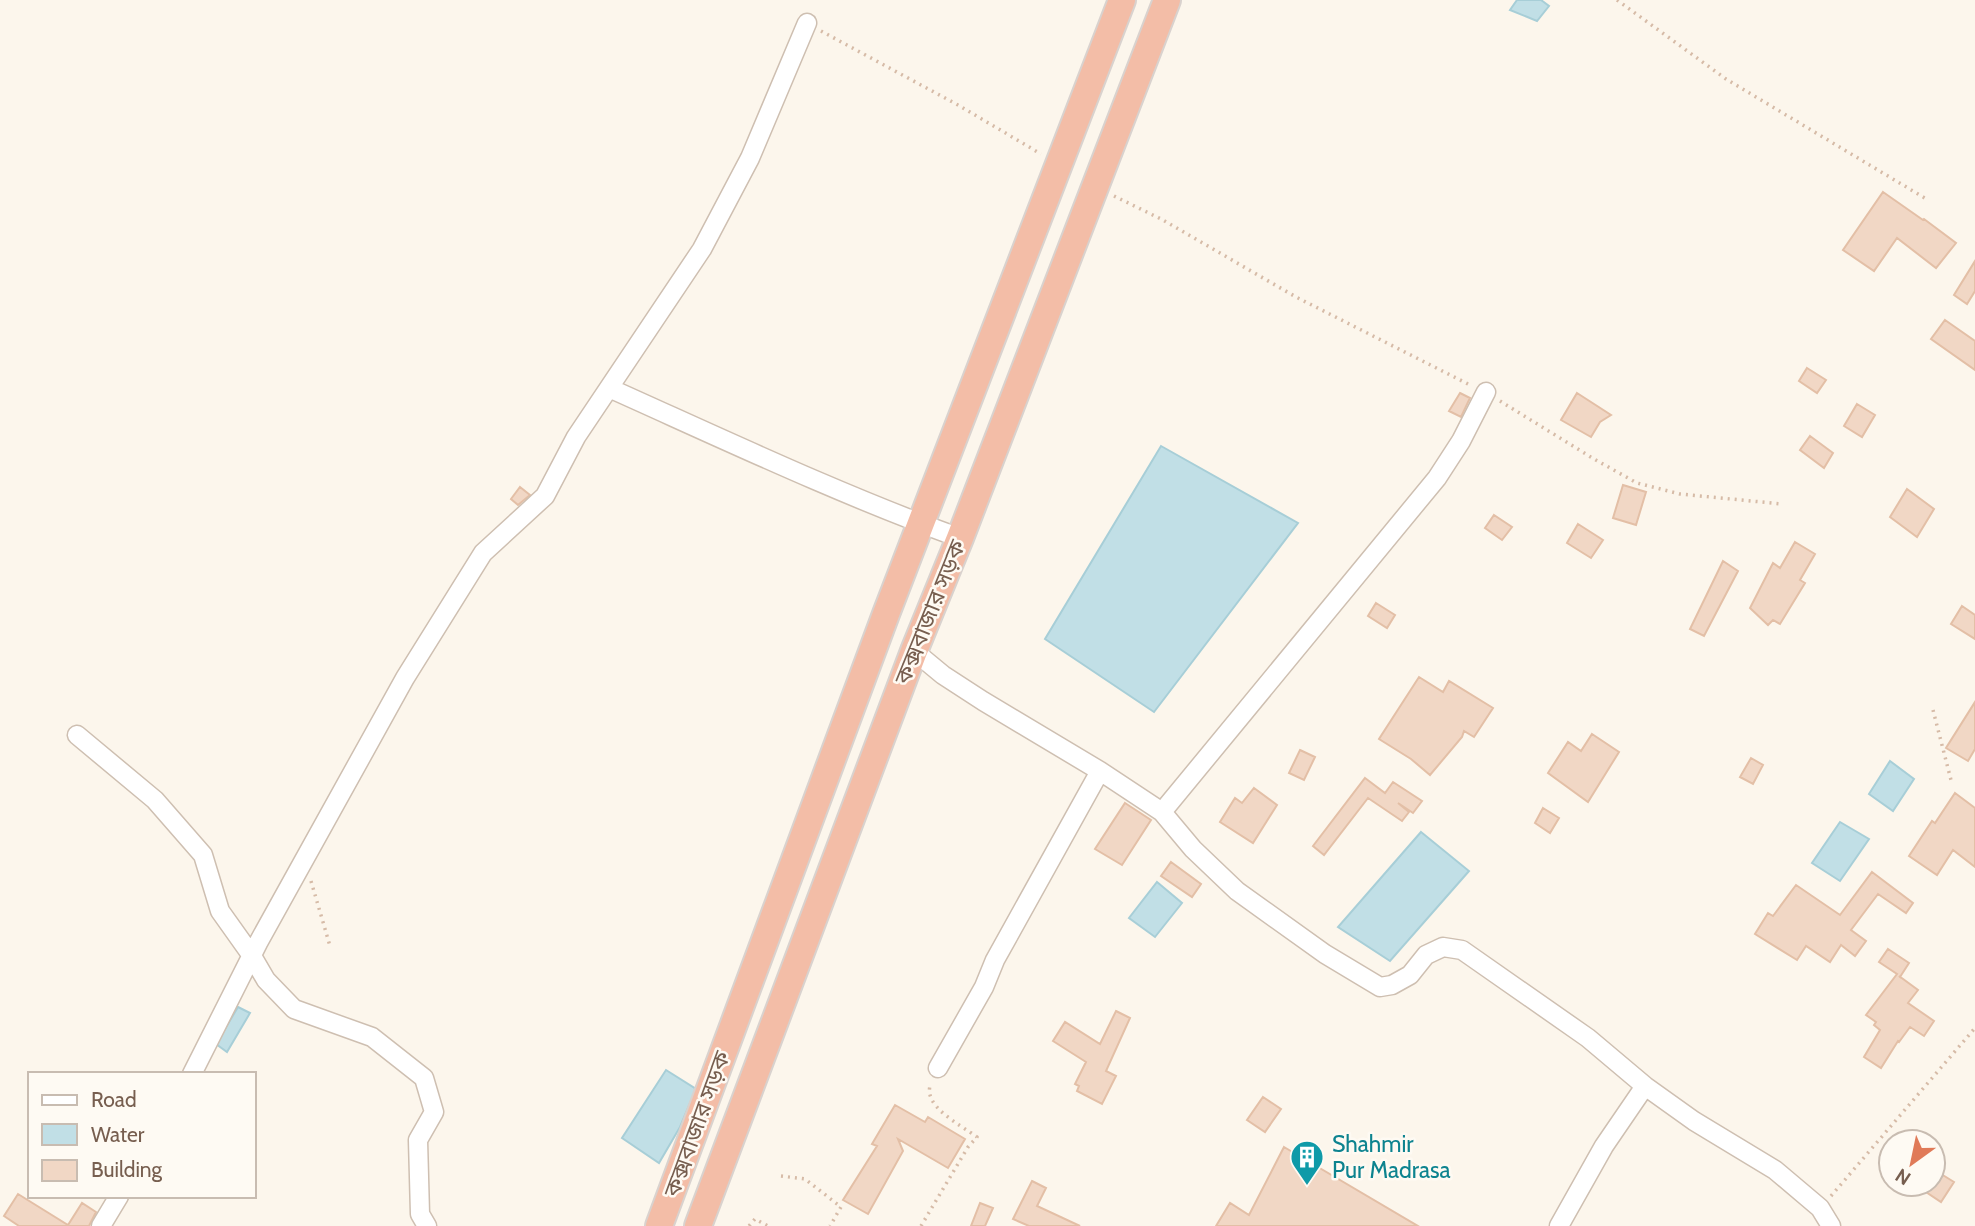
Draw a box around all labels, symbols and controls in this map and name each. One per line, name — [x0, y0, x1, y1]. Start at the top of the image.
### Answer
street label: কক্সবাজার সড়ক — [888, 535, 972, 689]
street label: কক্সবাজার সড়ক — [657, 1047, 736, 1202]
legend — [28, 1072, 256, 1198]
text: Road — [91, 1087, 137, 1112]
text: Water — [91, 1122, 145, 1147]
north arrow — [1877, 1128, 1947, 1198]
place label: Shahmir Pur Madrasa — [1332, 1130, 1451, 1184]
building icon: Shahmir Pur Madrasa — [1288, 1138, 1326, 1187]
text: Building — [91, 1157, 163, 1182]
text: N — [1891, 1164, 1915, 1190]

